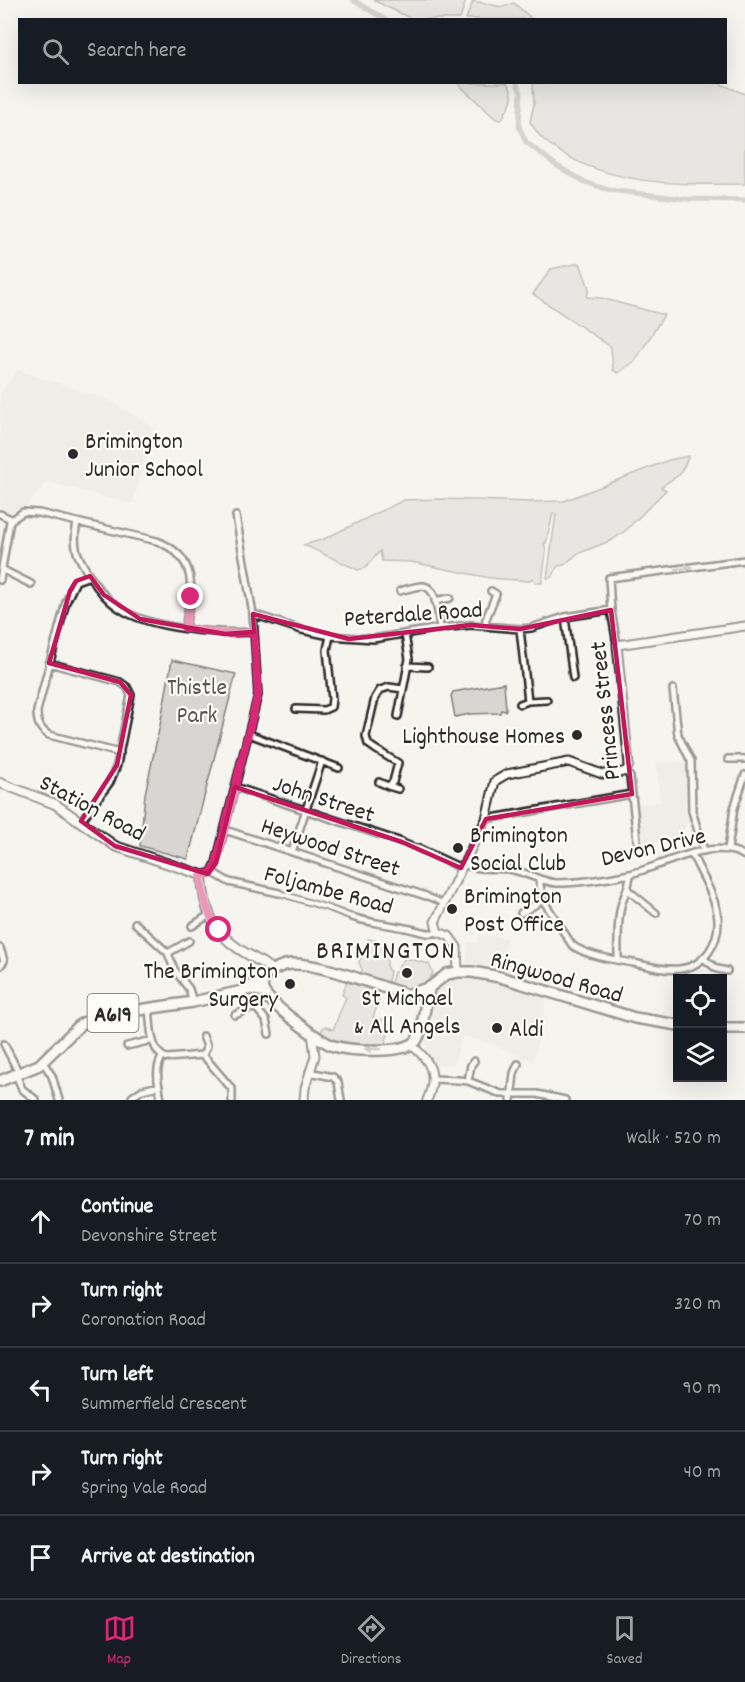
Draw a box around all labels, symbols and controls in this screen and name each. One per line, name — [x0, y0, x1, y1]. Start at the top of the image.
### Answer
search box — [18, 18, 727, 84]
icon: search — [39, 35, 72, 68]
text: Search here — [87, 36, 186, 67]
place label: Brimington Junior School — [85, 426, 203, 488]
marker: Brimington Junior School — [66, 447, 80, 461]
one-way arrow — [675, 563, 694, 573]
route end — [177, 583, 203, 609]
street label: Peterdale Road — [343, 594, 484, 638]
street label: Princess Street — [583, 639, 631, 782]
park label: Thistle Park — [167, 672, 227, 734]
place label: Lighthouse Homes — [402, 721, 565, 755]
marker: Lighthouse Homes — [570, 728, 584, 742]
street label: Station Road — [32, 767, 151, 852]
street label: John Street — [268, 768, 379, 833]
street label: Heywood Street — [256, 810, 404, 887]
place label: Brimington Social Club — [470, 820, 568, 882]
street label: Devon Drive — [598, 820, 709, 877]
marker: Brimington Social Club — [451, 841, 465, 855]
street label: Foljambe Road — [260, 858, 397, 925]
place label: Brimington Post Office — [464, 881, 564, 943]
marker: Brimington Post Office — [445, 902, 459, 916]
route start — [205, 916, 231, 942]
district label: BRIMINGTON — [316, 933, 456, 972]
street label: Ringwood Road — [486, 944, 626, 1014]
place label: The Brimington Surgery — [144, 956, 279, 1018]
marker: St Michael & All Angels — [400, 966, 414, 980]
map controls — [673, 974, 727, 1082]
button: locate — [673, 974, 727, 1028]
marker: The Brimington Surgery — [283, 977, 297, 991]
place label: St Michael & All Angels — [353, 983, 461, 1045]
road number: A619 — [88, 994, 138, 1032]
place label: Aldi — [509, 1014, 543, 1048]
marker: Aldi — [490, 1021, 504, 1035]
button: layers — [673, 1028, 727, 1082]
one-way arrow — [364, 1044, 383, 1054]
text: 7 min — [24, 1121, 75, 1158]
text: Walk · 520 m — [626, 1125, 721, 1153]
text: Continue — [81, 1192, 153, 1223]
icon: ahead — [24, 1205, 57, 1238]
text: 70 m — [684, 1207, 721, 1235]
text: Devonshire Street — [81, 1223, 217, 1251]
text: Turn right — [81, 1276, 163, 1307]
icon: right — [24, 1289, 57, 1322]
text: 320 m — [674, 1291, 721, 1319]
text: Coronation Road — [81, 1307, 206, 1335]
text: Turn left — [81, 1360, 153, 1391]
icon: left — [24, 1373, 57, 1406]
text: 90 m — [683, 1375, 721, 1403]
text: Summerfield Crescent — [81, 1391, 247, 1419]
text: Turn right — [81, 1444, 163, 1475]
icon: right — [24, 1457, 57, 1490]
text: 40 m — [683, 1459, 721, 1487]
text: Spring Vale Road — [81, 1475, 207, 1503]
icon: arrive — [24, 1541, 57, 1574]
text: Arrive at destination — [81, 1542, 255, 1573]
tab: Map — [103, 1612, 136, 1671]
tab: Directions — [341, 1612, 401, 1671]
tab: Saved — [607, 1612, 642, 1671]

